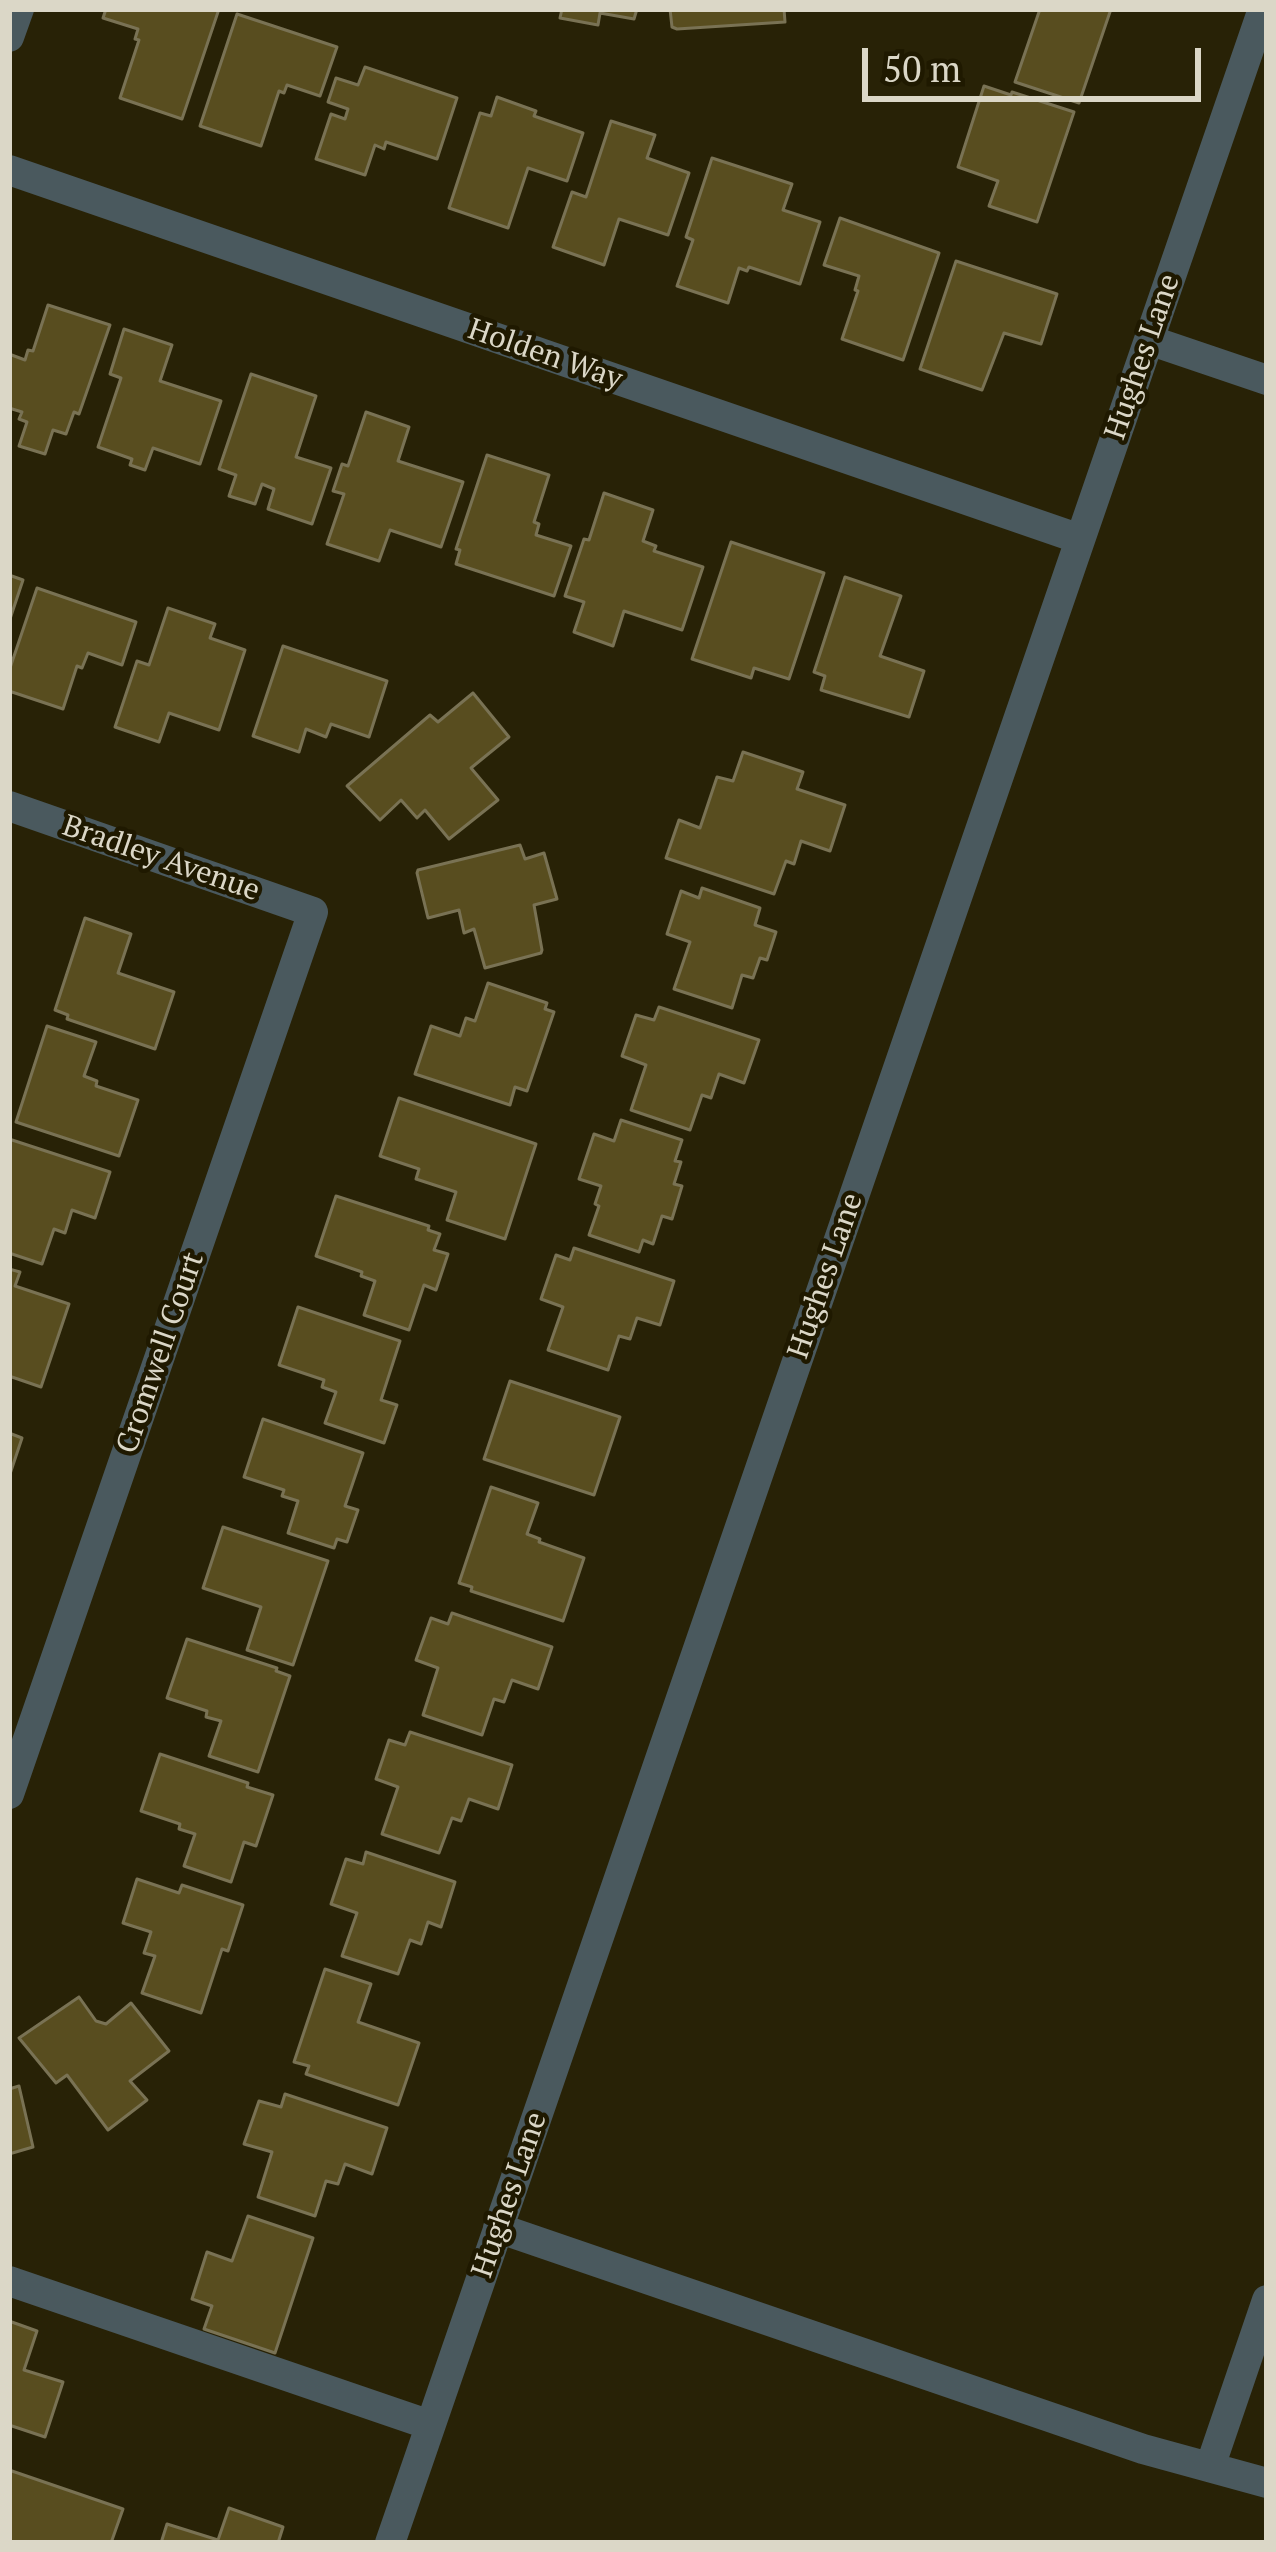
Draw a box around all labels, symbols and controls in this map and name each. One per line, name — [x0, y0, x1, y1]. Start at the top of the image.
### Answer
scale bar — [868, 24, 1207, 98]
text: 50 m — [883, 45, 961, 92]
street label: Hughes Lane — [1098, 270, 1188, 444]
street label: Holden Way — [463, 312, 627, 398]
street label: Bradley Avenue — [58, 808, 264, 910]
street label: Hughes Lane — [781, 1189, 871, 1363]
street label: Cromwell Court — [110, 1248, 212, 1458]
street label: Hughes Lane — [465, 2108, 555, 2282]

